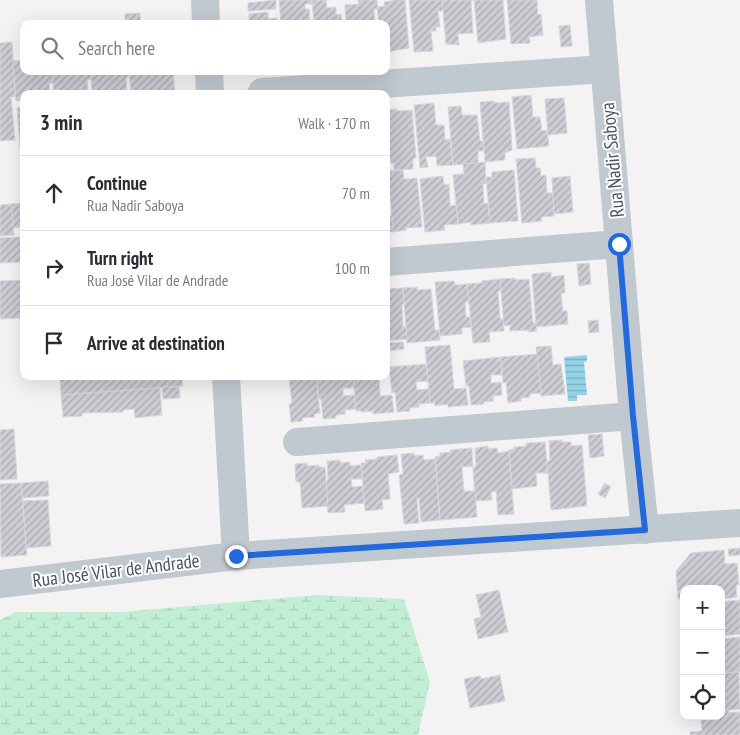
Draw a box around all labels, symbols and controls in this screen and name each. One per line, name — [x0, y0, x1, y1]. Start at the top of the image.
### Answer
search box — [20, 20, 390, 75]
icon: search — [38, 34, 66, 62]
text: Search here — [78, 36, 155, 60]
street label: Rua Nadir Saboya — [595, 102, 629, 218]
text: 3 min — [40, 109, 82, 136]
text: Walk · 170 m — [298, 113, 370, 133]
text: Continue — [87, 171, 147, 195]
icon: ahead — [40, 179, 68, 207]
text: 70 m — [342, 183, 370, 203]
text: Rua Nadir Saboya — [87, 195, 184, 215]
route start — [608, 233, 631, 256]
text: Turn right — [87, 246, 153, 270]
icon: right — [40, 254, 68, 282]
text: 100 m — [335, 258, 370, 278]
text: Rua José Vilar de Andrade — [87, 270, 228, 290]
icon: arrive — [40, 329, 68, 357]
text: Arrive at destination — [87, 331, 225, 355]
route end — [225, 545, 248, 568]
street label: Rua José Vilar de Andrade — [31, 548, 201, 592]
map controls — [680, 585, 725, 720]
button: + — [680, 585, 725, 630]
button: − — [680, 630, 725, 675]
button: locate — [680, 675, 725, 720]

